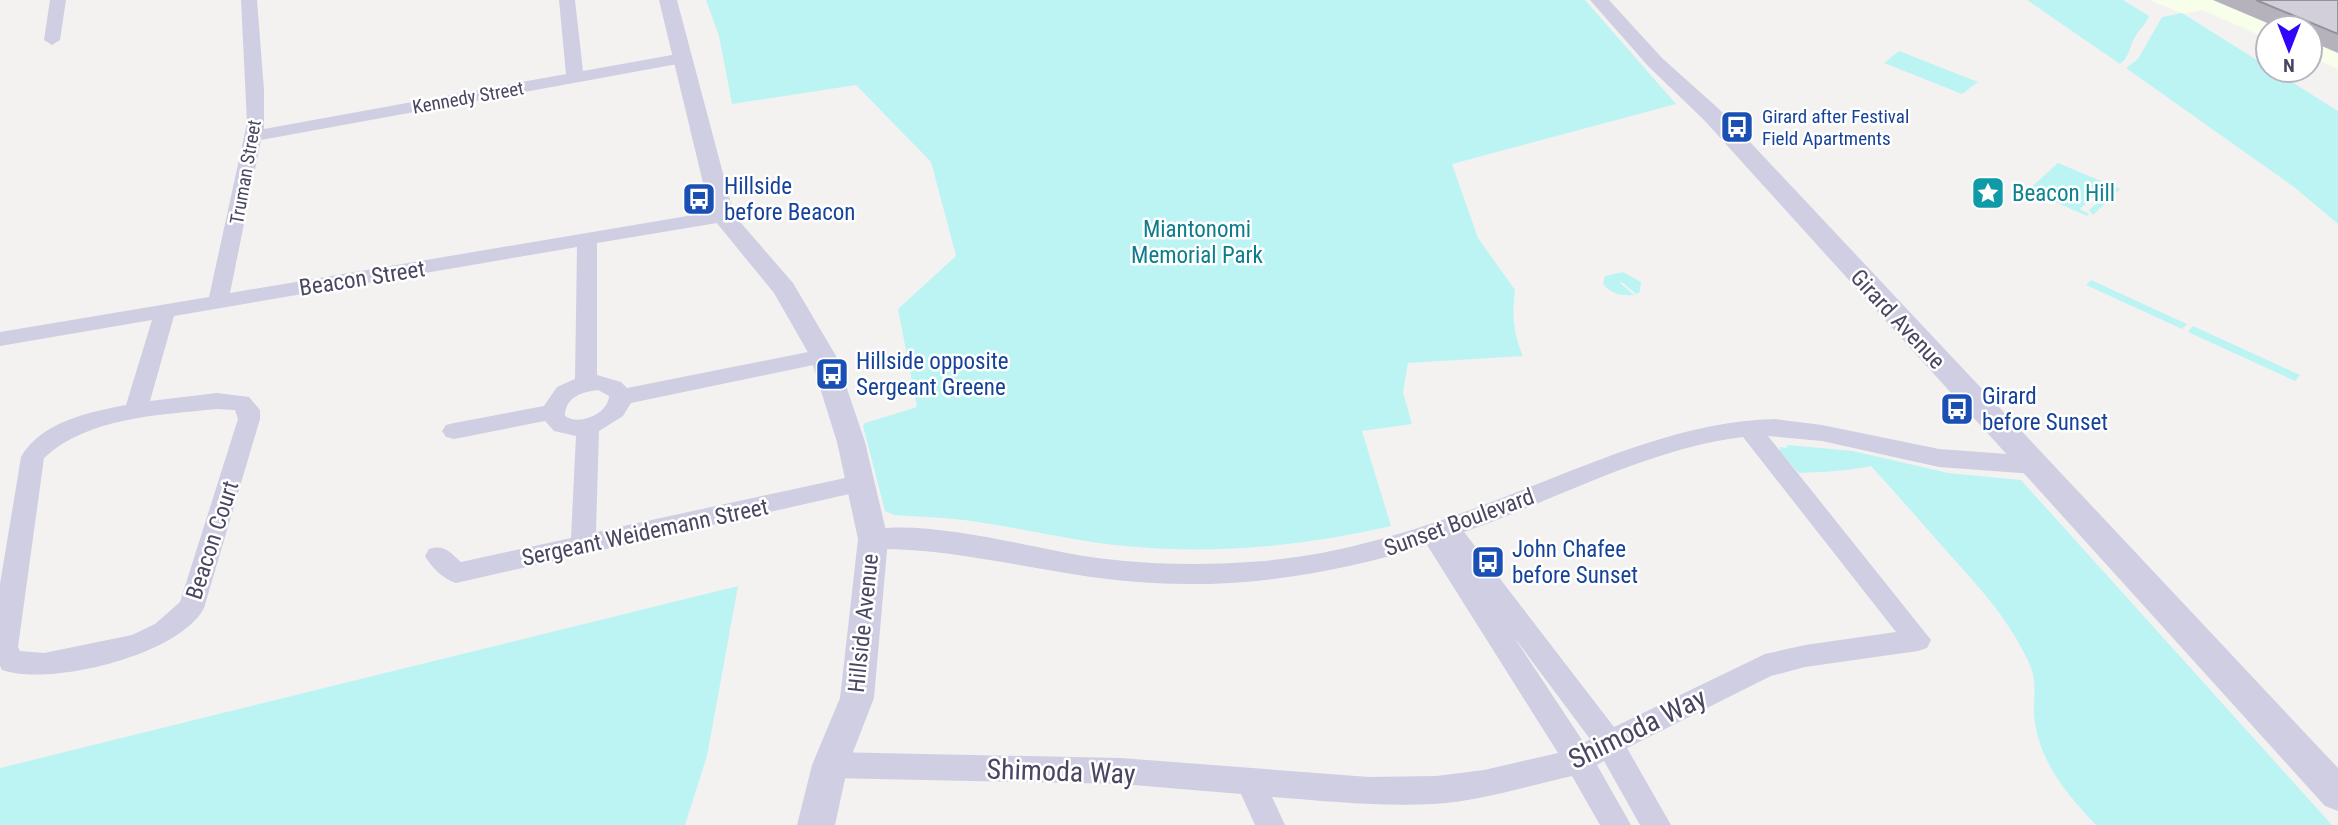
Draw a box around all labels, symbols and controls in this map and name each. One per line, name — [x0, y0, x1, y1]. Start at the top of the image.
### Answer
north arrow — [2254, 14, 2324, 84]
text: N — [2283, 54, 2295, 77]
street label: Kennedy Street — [411, 76, 526, 119]
place label: Girard after Festival Field Apartments — [1762, 105, 1909, 150]
bus stop icon: Girard after Festival Field Apartments — [1718, 108, 1756, 146]
street label: Truman Street — [225, 118, 266, 226]
place label: Hillside before Beacon — [724, 173, 855, 226]
place icon: Beacon Hill — [1969, 174, 2007, 212]
bus stop icon: Hillside before Beacon — [680, 180, 718, 218]
place label: Beacon Hill — [2012, 180, 2115, 207]
park label: Miantonomi Memorial Park — [1131, 216, 1264, 269]
street label: Beacon Street — [297, 255, 427, 302]
street label: Girard Avenue — [1845, 264, 1951, 375]
place label: Hillside opposite Sergeant Greene — [856, 348, 1008, 401]
bus stop icon: Hillside opposite Sergeant Greene — [813, 355, 851, 393]
place label: Girard before Sunset — [1982, 383, 2108, 436]
bus stop icon: Girard before Sunset — [1938, 390, 1976, 428]
street label: Beacon Court — [181, 477, 244, 603]
street label: Sunset Boulevard — [1381, 483, 1538, 562]
street label: Sergeant Weidemann Street — [519, 493, 771, 572]
place label: John Chafee before Sunset — [1512, 536, 1638, 589]
bus stop icon: John Chafee before Sunset — [1469, 543, 1507, 581]
street label: Hillside Avenue — [843, 552, 884, 694]
street label: Shimoda Way — [1563, 681, 1712, 776]
street label: Shimoda Way — [986, 752, 1136, 791]

